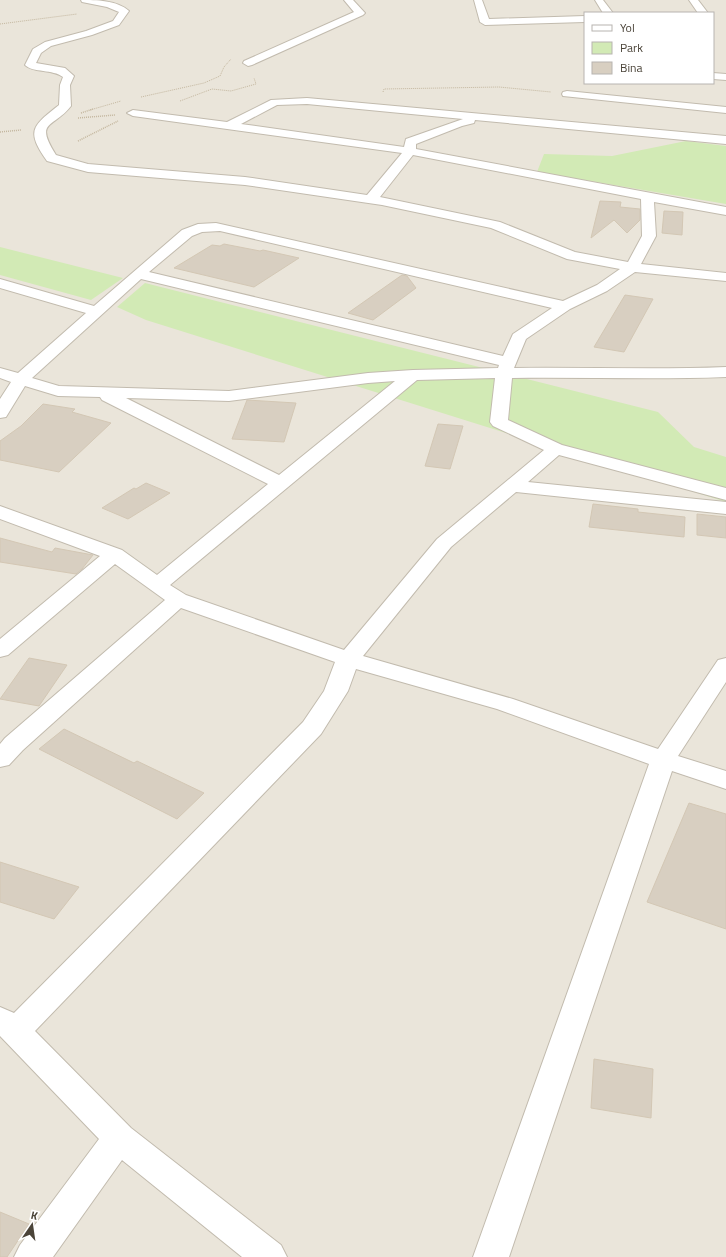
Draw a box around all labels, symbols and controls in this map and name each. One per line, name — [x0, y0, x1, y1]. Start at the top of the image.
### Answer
legend — [584, 12, 714, 84]
text: Yol — [620, 18, 635, 37]
text: Park — [620, 38, 643, 57]
text: Bina — [620, 58, 642, 77]
north arrow — [12, 1205, 52, 1245]
text: K — [29, 1207, 40, 1224]

